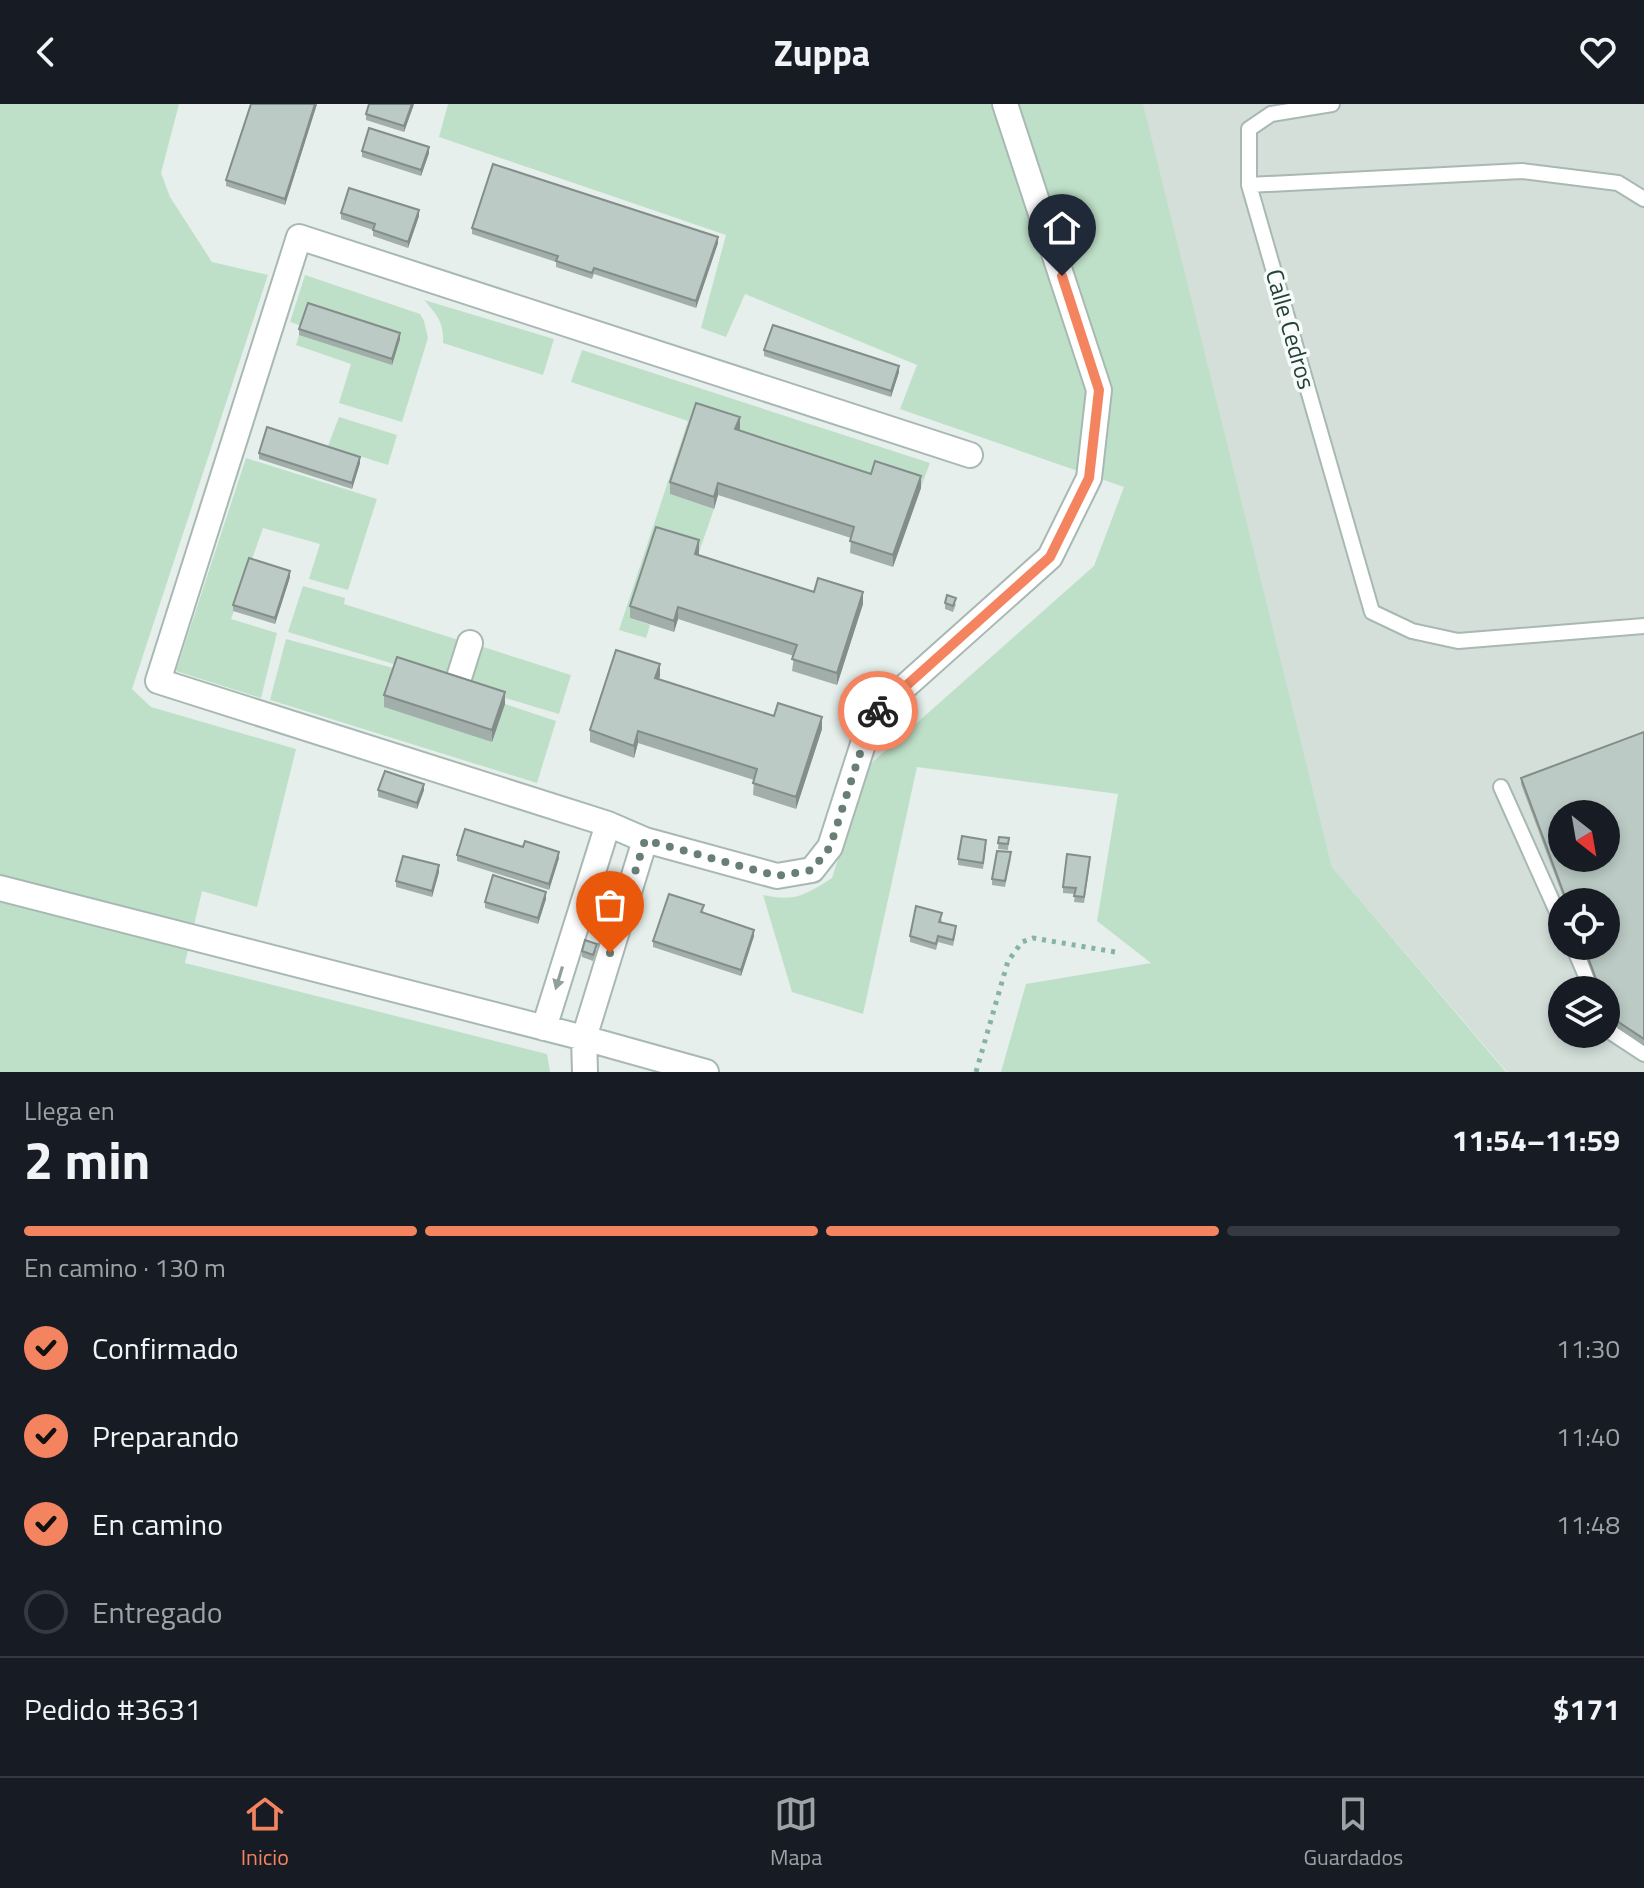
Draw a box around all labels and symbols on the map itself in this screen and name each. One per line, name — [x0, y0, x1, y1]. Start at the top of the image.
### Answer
pin — [1028, 194, 1096, 276]
street label: Calle Cedros — [1257, 265, 1325, 393]
courier — [838, 671, 918, 751]
north arrow — [1548, 800, 1620, 872]
pin — [576, 871, 644, 953]
one-way arrow — [553, 967, 565, 991]

